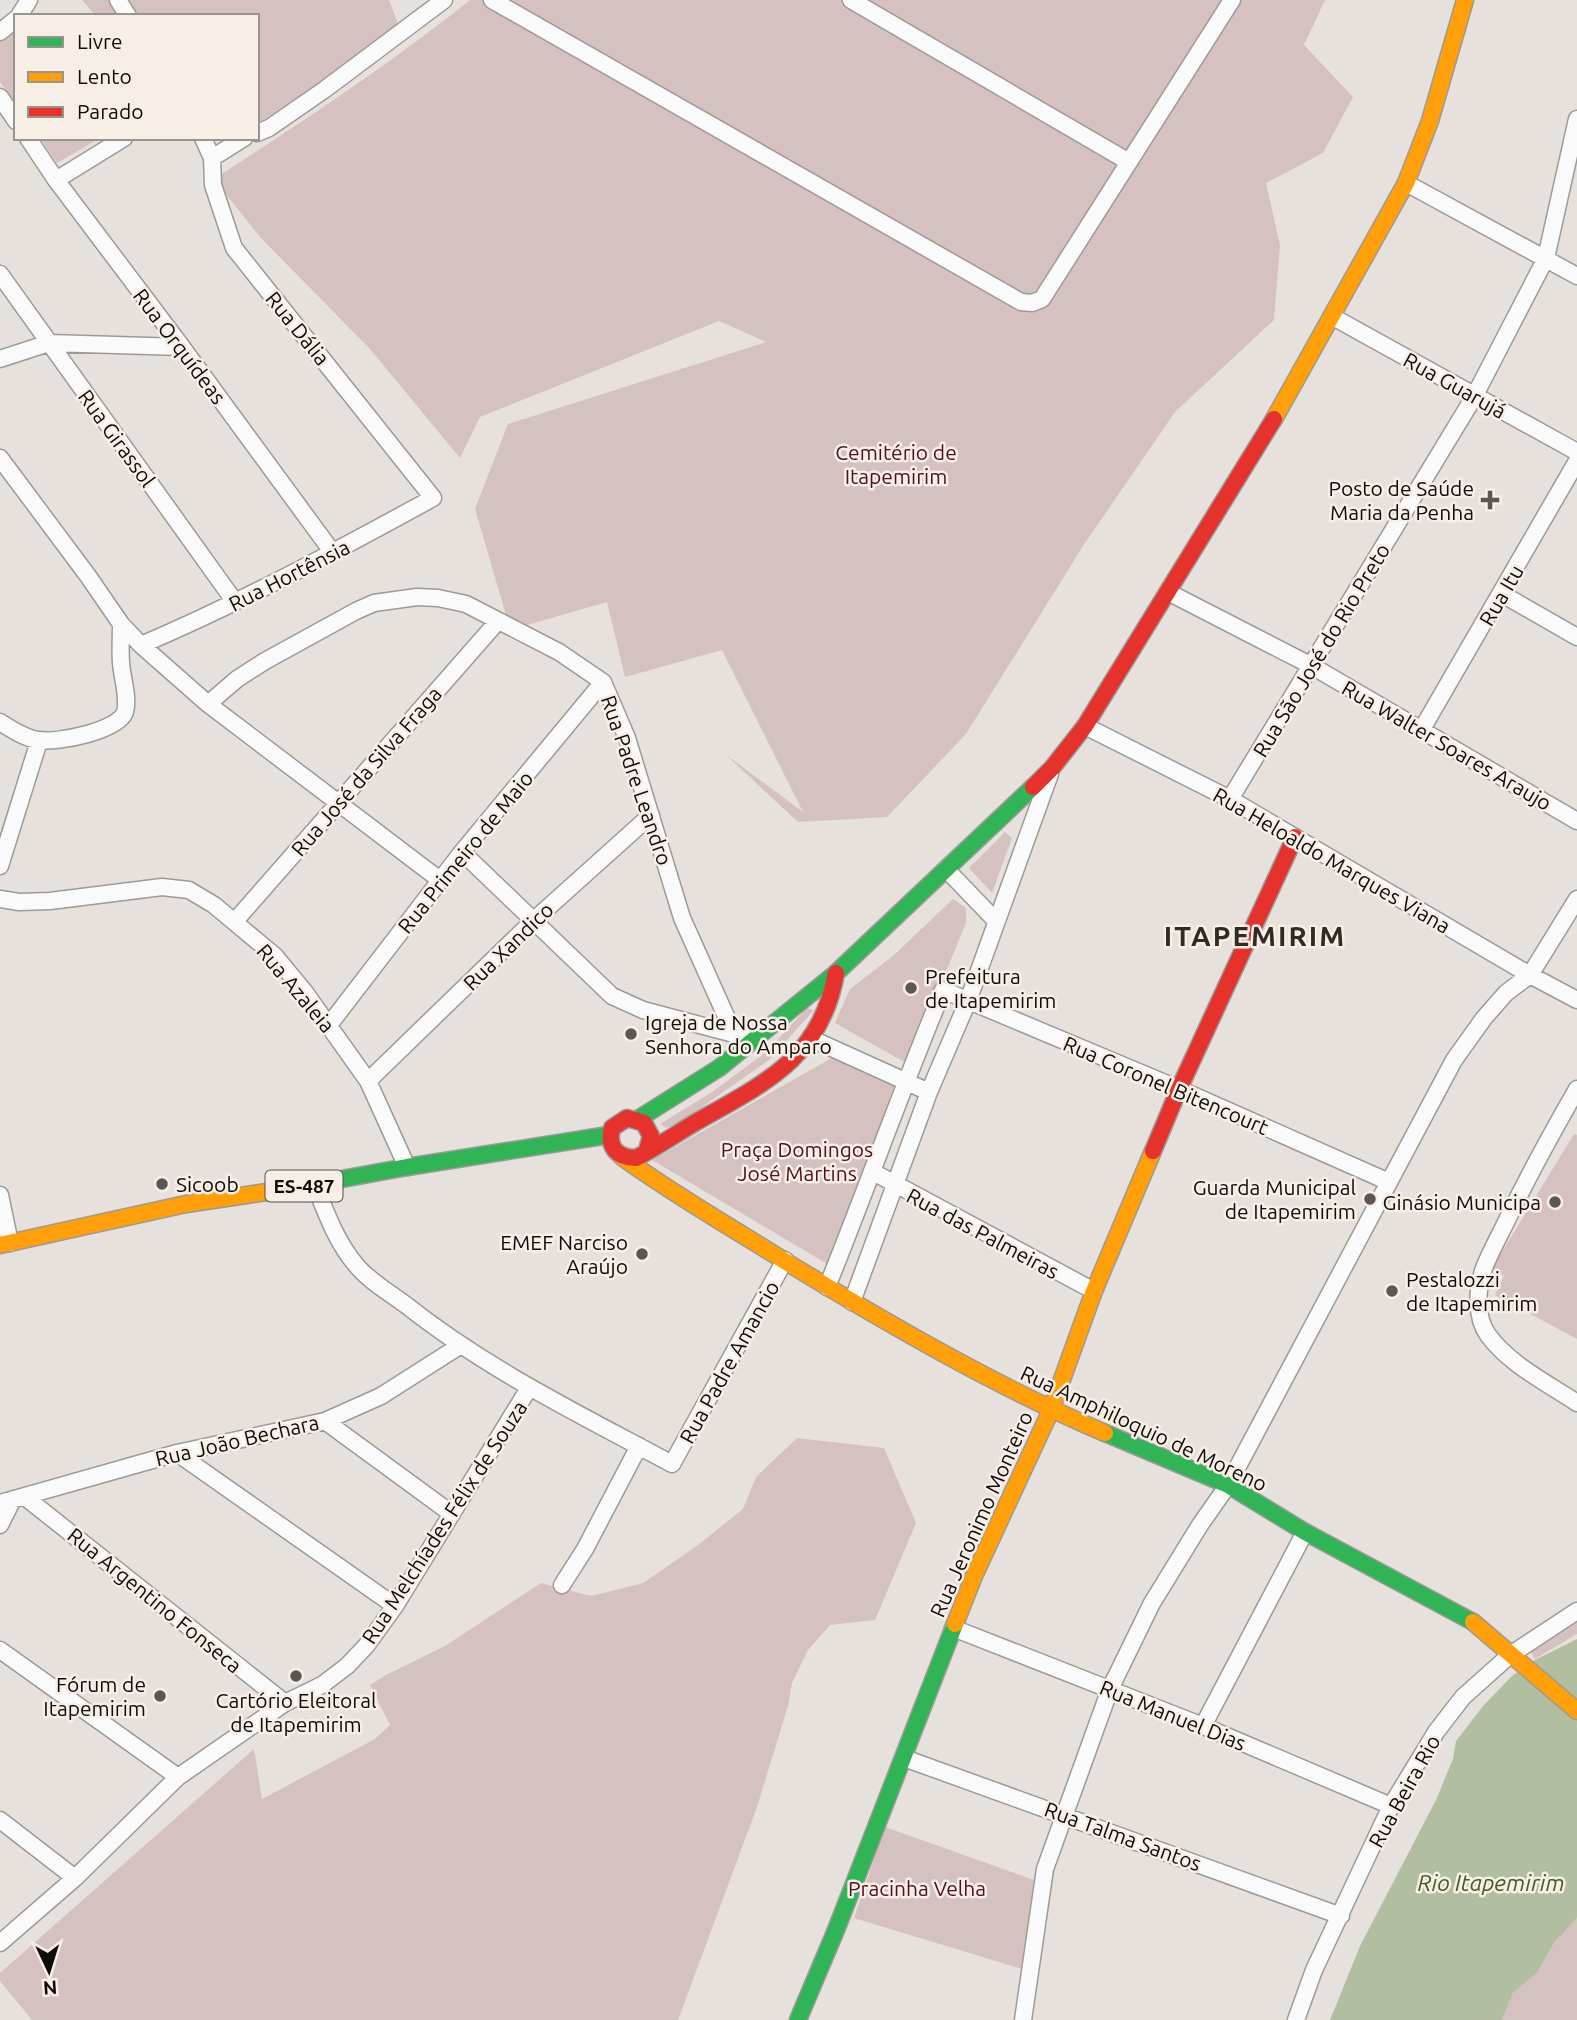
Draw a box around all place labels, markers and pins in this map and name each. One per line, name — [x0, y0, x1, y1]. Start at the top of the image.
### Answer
place label: Posto de Saúde Maria da Penha — [1329, 476, 1474, 524]
marker: Posto de Saúde Maria da Penha — [1480, 490, 1500, 510]
place label: Prefeitura de Itapemirim — [925, 964, 1056, 1012]
marker: Prefeitura de Itapemirim — [903, 980, 919, 996]
place label: Igreja de Nossa Senhora do Amparo — [645, 1010, 832, 1058]
marker: Igreja de Nossa Senhora do Amparo — [623, 1026, 639, 1042]
place label: Sicoob — [176, 1172, 239, 1196]
place label: Guarda Municipal de Itapemirim — [1193, 1175, 1356, 1223]
marker: Sicoob — [154, 1176, 170, 1192]
place label: Ginásio Municipa — [1383, 1190, 1541, 1214]
marker: Guarda Municipal de Itapemirim — [1362, 1191, 1378, 1207]
marker: Ginásio Municipa — [1547, 1194, 1563, 1210]
place label: EMEF Narciso Araújo — [500, 1230, 628, 1278]
marker: EMEF Narciso Araújo — [634, 1246, 650, 1262]
place label: Pestalozzi de Itapemirim — [1406, 1267, 1537, 1315]
marker: Pestalozzi de Itapemirim — [1384, 1283, 1400, 1299]
marker: Cartório Eleitoral de Itapemirim — [288, 1668, 304, 1684]
place label: Fórum de Itapemirim — [43, 1672, 146, 1720]
marker: Fórum de Itapemirim — [152, 1688, 168, 1704]
place label: Cartório Eleitoral de Itapemirim — [215, 1688, 377, 1736]

